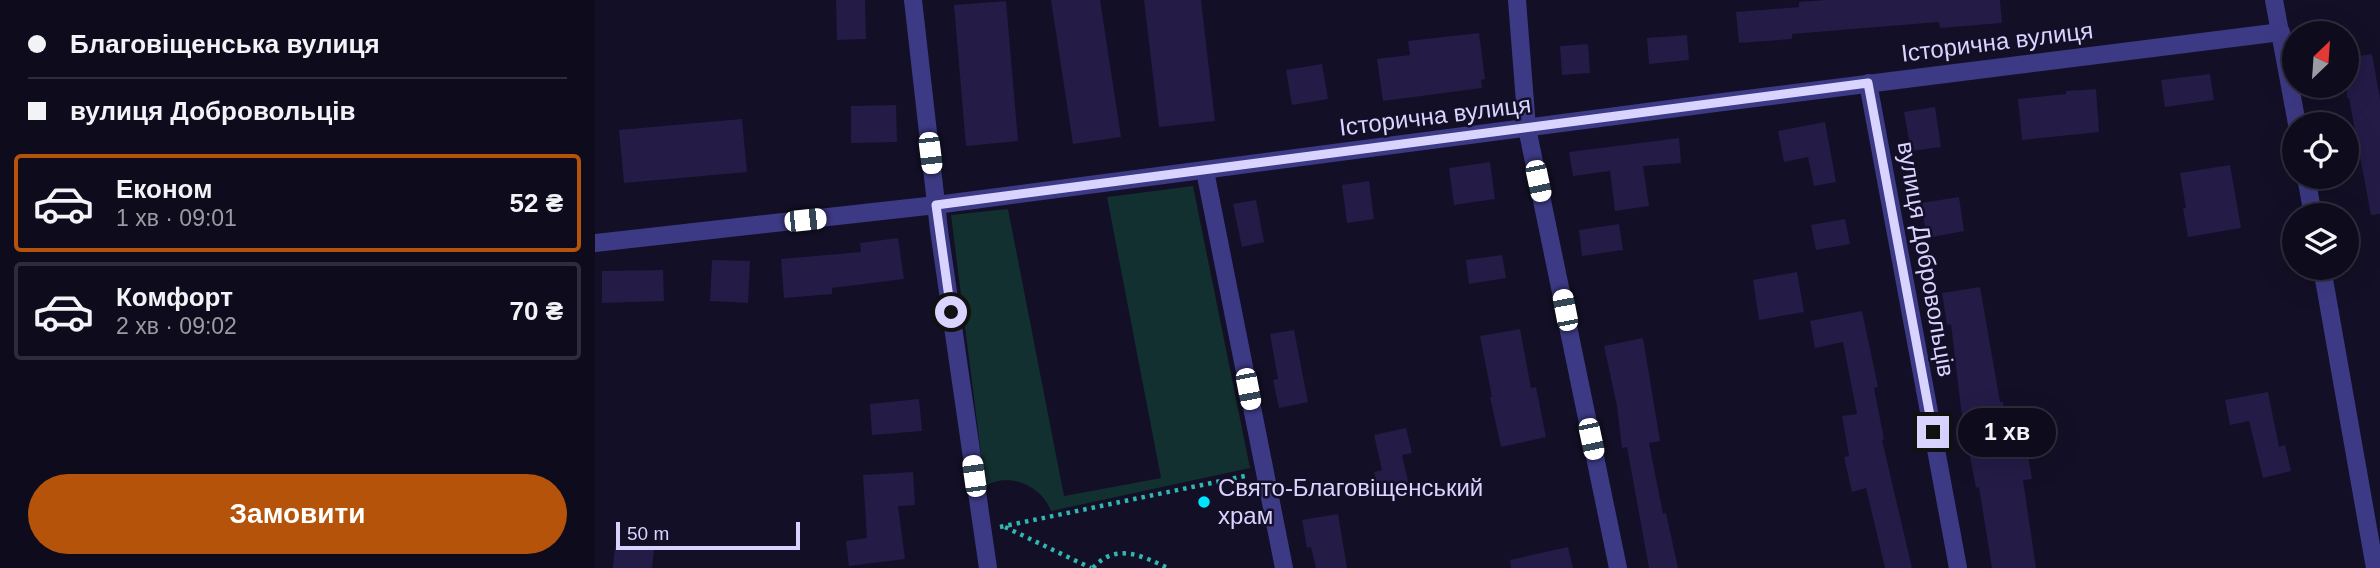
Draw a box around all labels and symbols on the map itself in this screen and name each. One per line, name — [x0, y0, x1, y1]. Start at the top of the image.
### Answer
street label: Історична вулиця — [1899, 16, 2094, 67]
north arrow — [2282, 21, 2359, 98]
street label: Історична вулиця — [1337, 90, 1532, 141]
car — [918, 131, 943, 175]
street label: вулиця Добровольців — [1892, 139, 1960, 379]
car — [1524, 158, 1553, 204]
car — [784, 207, 827, 233]
car — [1551, 287, 1580, 333]
route start — [935, 296, 967, 328]
car — [1234, 366, 1263, 412]
callout: 1 хв — [1957, 408, 2055, 457]
car — [1577, 416, 1606, 462]
route end — [1917, 416, 1949, 448]
car — [961, 454, 988, 498]
place label: Свято-Благовіщенський храм — [1218, 474, 1483, 529]
marker: Свято-Благовіщенський храм — [1196, 494, 1212, 510]
scale bar — [616, 519, 800, 551]

